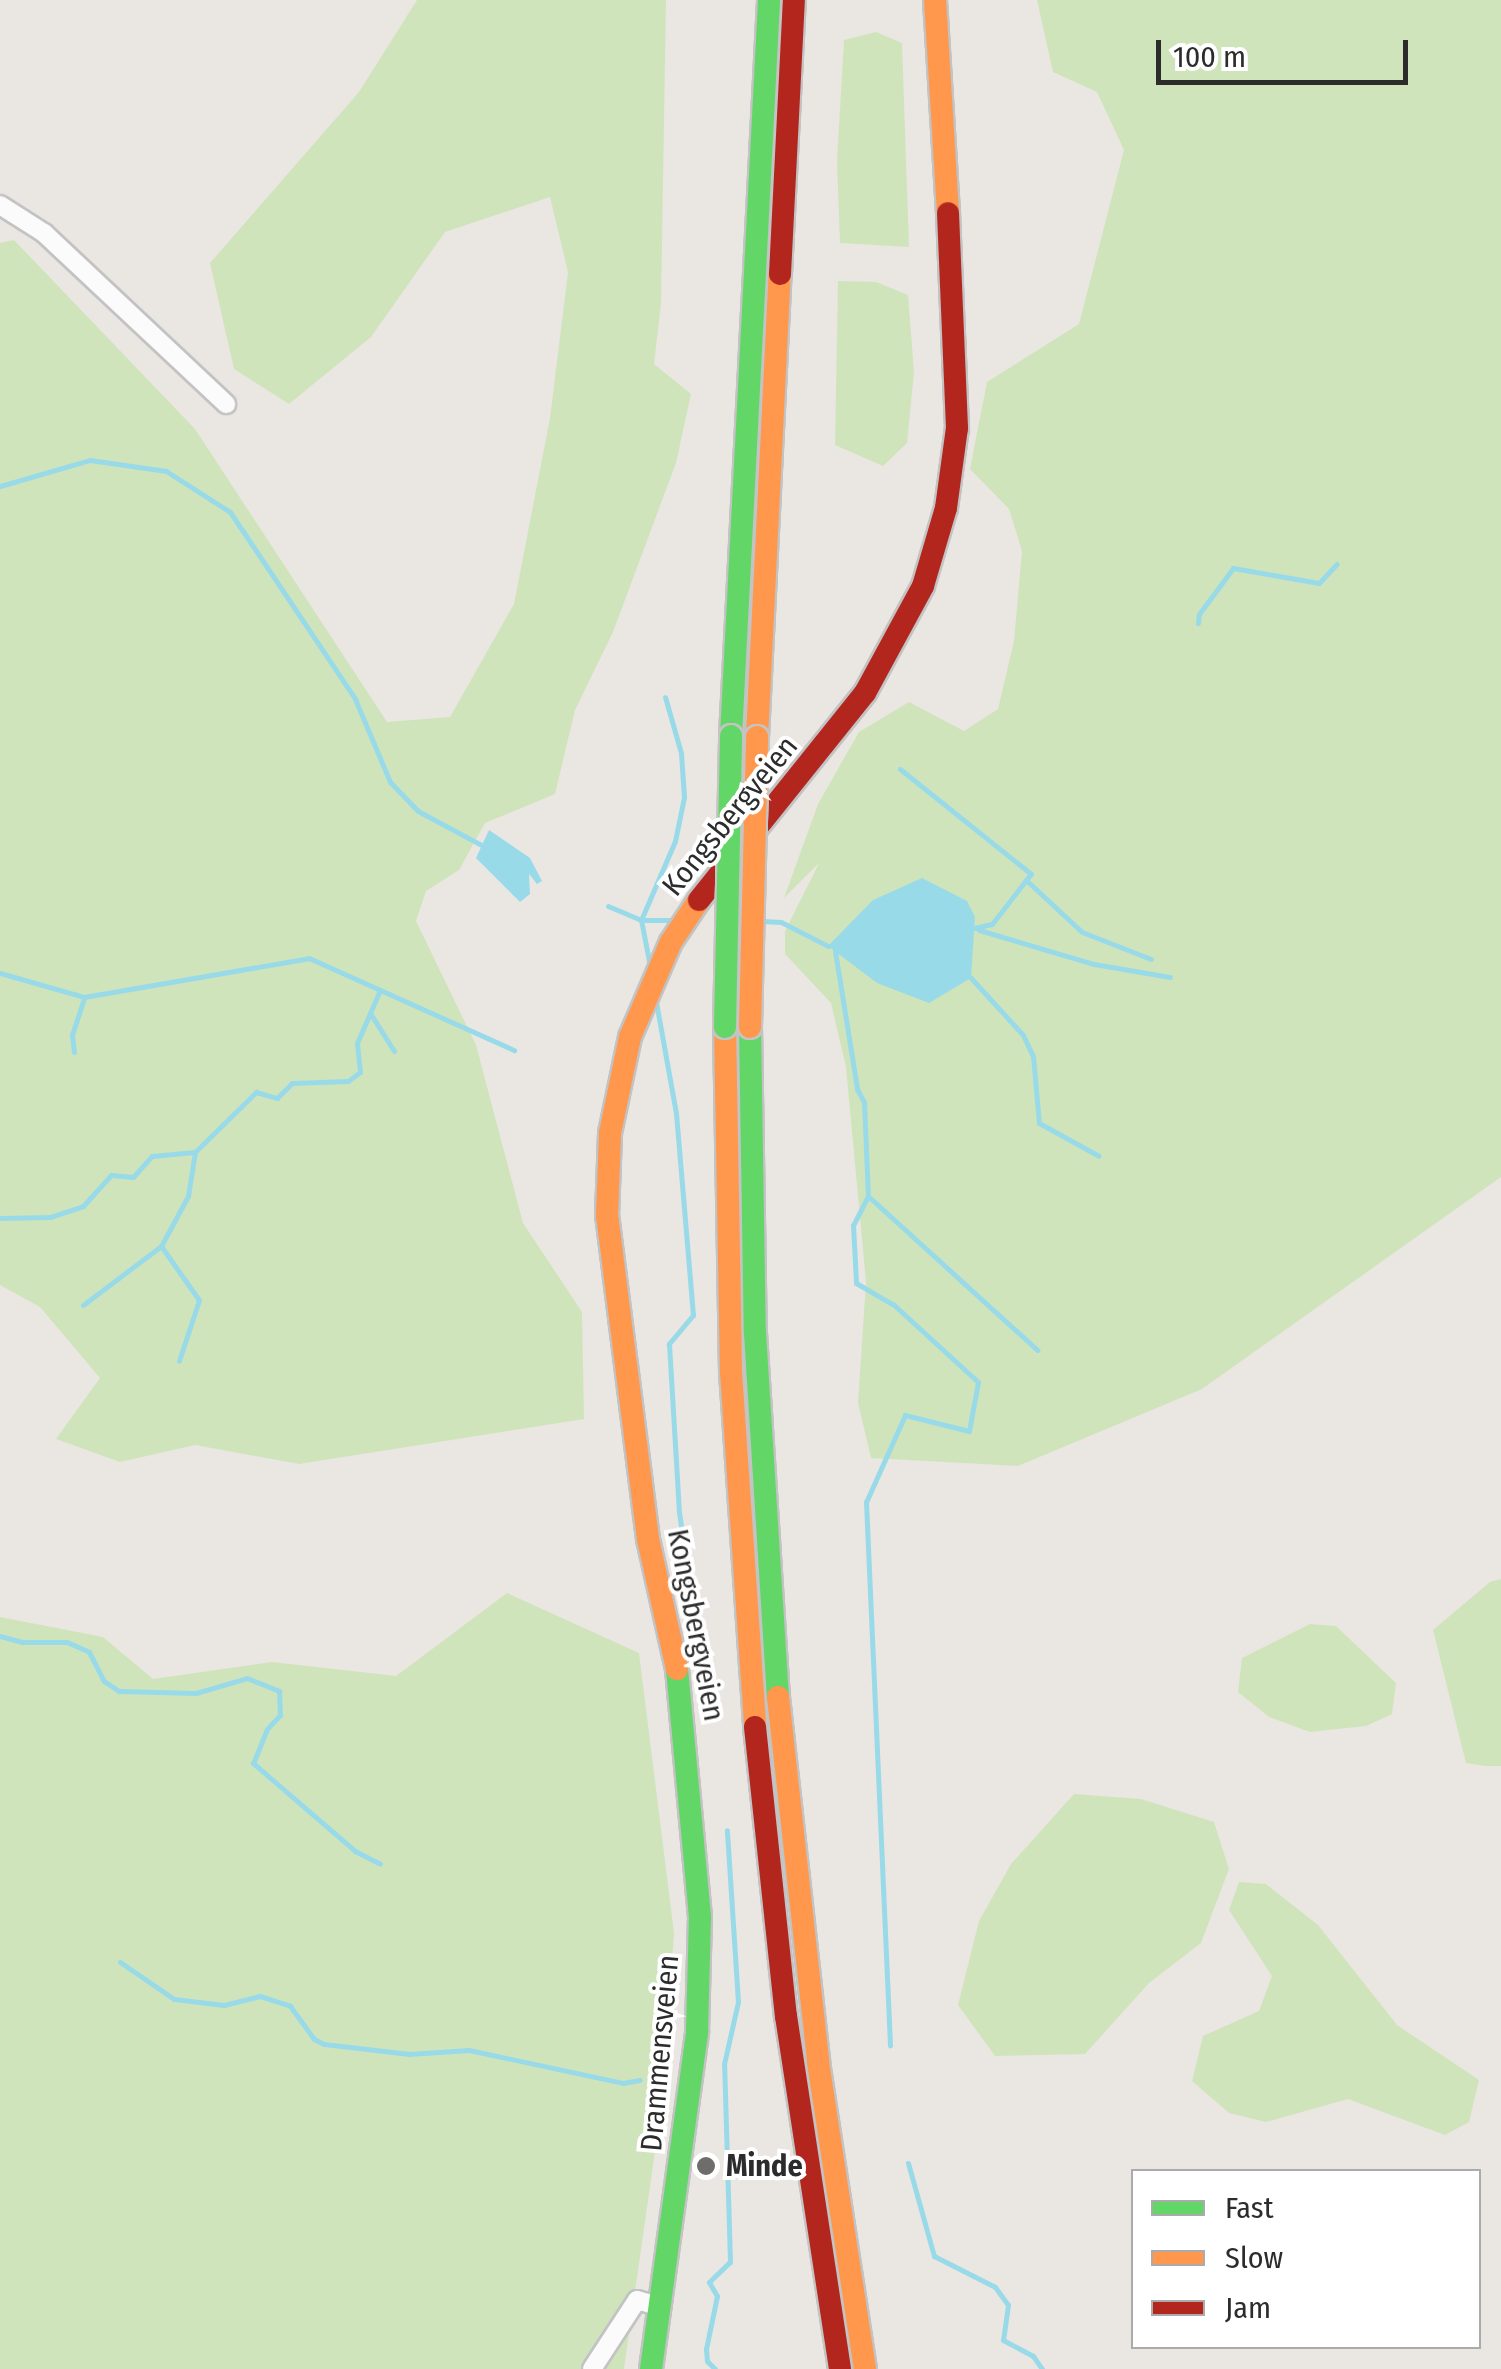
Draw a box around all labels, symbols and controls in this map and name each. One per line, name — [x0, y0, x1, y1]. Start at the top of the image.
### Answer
scale bar — [1161, 20, 1414, 82]
text: 100 m — [1173, 39, 1246, 75]
street label: Kongsbergveien — [655, 729, 805, 903]
street label: Kongsbergveien — [660, 1526, 732, 1724]
street label: Drammensveien — [633, 1953, 687, 2153]
place label: Minde — [726, 2148, 803, 2184]
marker: Minde — [695, 2155, 717, 2177]
legend — [1131, 2169, 1481, 2349]
text: Fast — [1225, 2190, 1273, 2226]
text: Slow — [1225, 2240, 1283, 2276]
text: Jam — [1225, 2290, 1271, 2326]

